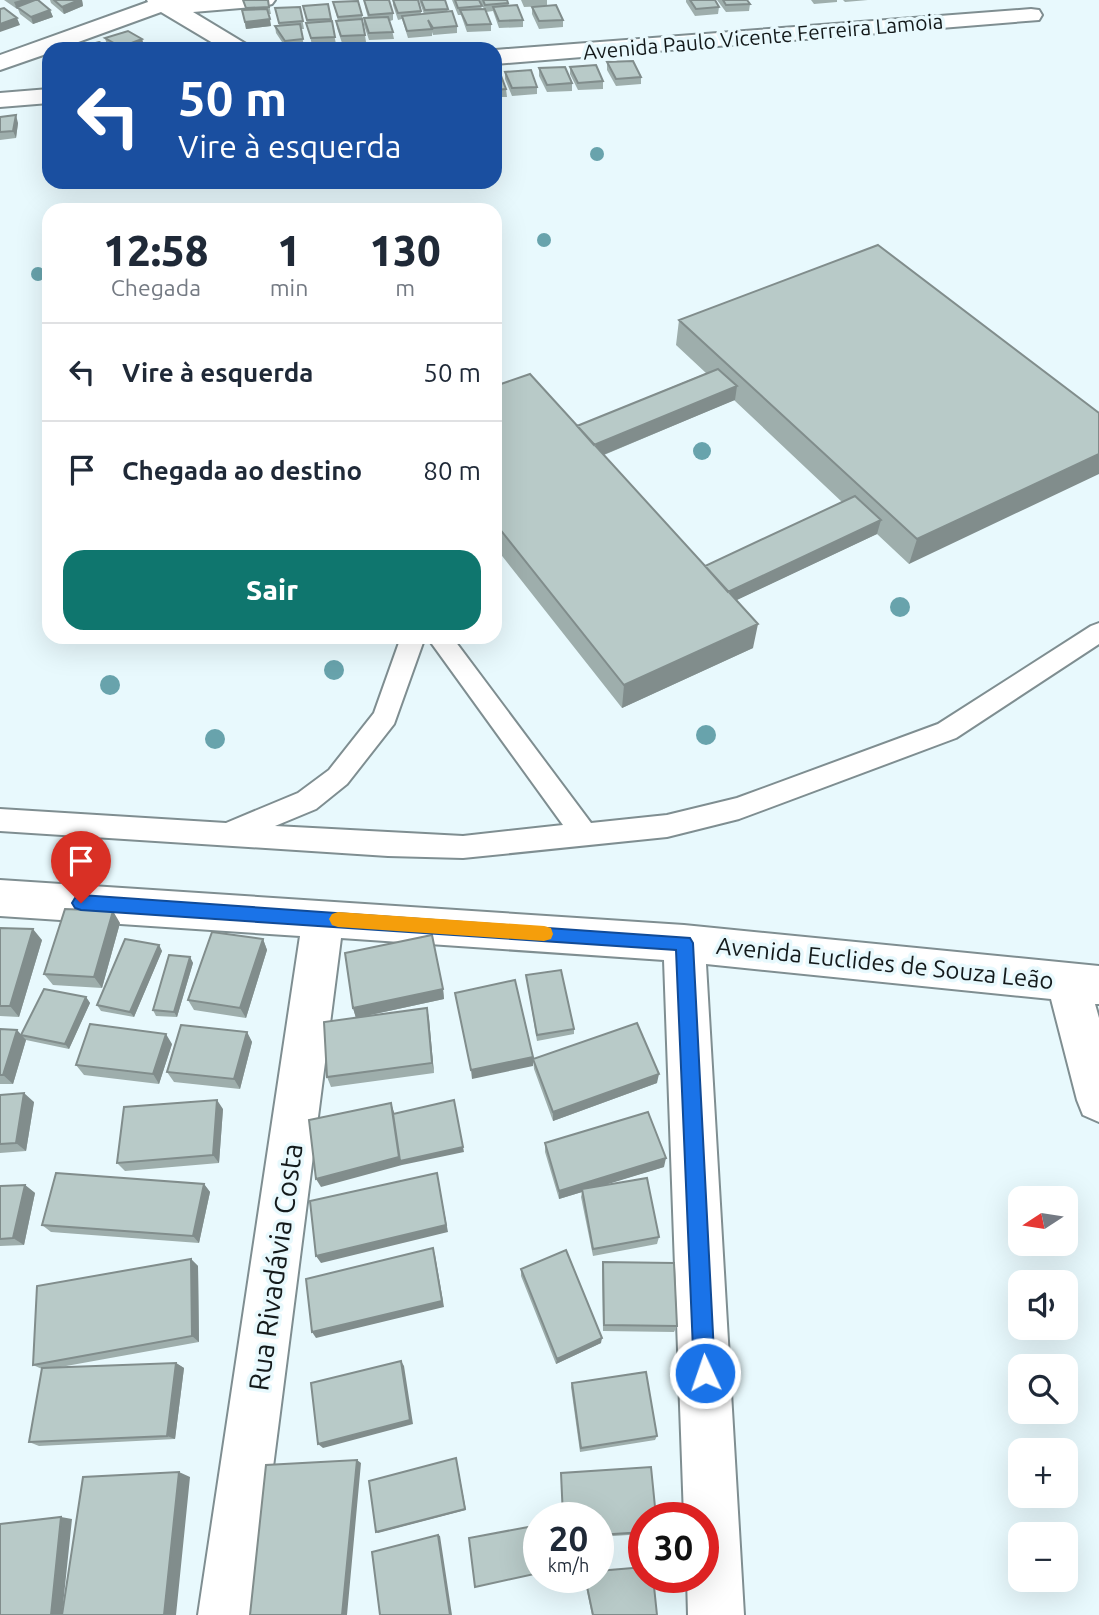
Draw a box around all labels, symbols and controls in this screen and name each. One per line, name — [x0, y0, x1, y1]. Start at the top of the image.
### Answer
street label: Avenida Paulo Vicente Ferreira Lamoia — [582, 8, 944, 64]
icon: left — [63, 70, 154, 161]
text: 50 m — [178, 70, 287, 125]
text: Vire à esquerda — [178, 128, 401, 164]
text: 12:58 — [103, 227, 208, 274]
text: 1 — [277, 227, 301, 274]
text: 130 — [370, 227, 441, 274]
text: Chegada — [111, 275, 201, 300]
text: min — [270, 275, 308, 300]
text: m — [395, 275, 415, 300]
icon: left — [63, 353, 101, 391]
text: Vire à esquerda — [122, 358, 313, 387]
text: 50 m — [423, 358, 481, 387]
icon: arrive — [63, 451, 101, 489]
text: Chegada ao destino — [122, 456, 362, 485]
text: 80 m — [423, 456, 481, 485]
button: Sair — [63, 550, 481, 630]
pin — [51, 831, 111, 903]
icon: arrive — [62, 842, 100, 880]
street label: Avenida Euclides de Souza Leão — [715, 932, 1055, 994]
street label: Rua Rivadávia Costa — [242, 1141, 308, 1393]
north arrow — [1008, 1186, 1078, 1256]
map controls — [1008, 1186, 1078, 1592]
button: sound — [1008, 1270, 1078, 1340]
position arrow — [668, 1336, 742, 1410]
button: search — [1008, 1354, 1078, 1424]
button: + — [1008, 1438, 1078, 1508]
speed limit sign: 30 — [628, 1502, 719, 1593]
text: 20 — [549, 1518, 588, 1558]
button: − — [1008, 1522, 1078, 1592]
text: km/h — [548, 1555, 589, 1575]

